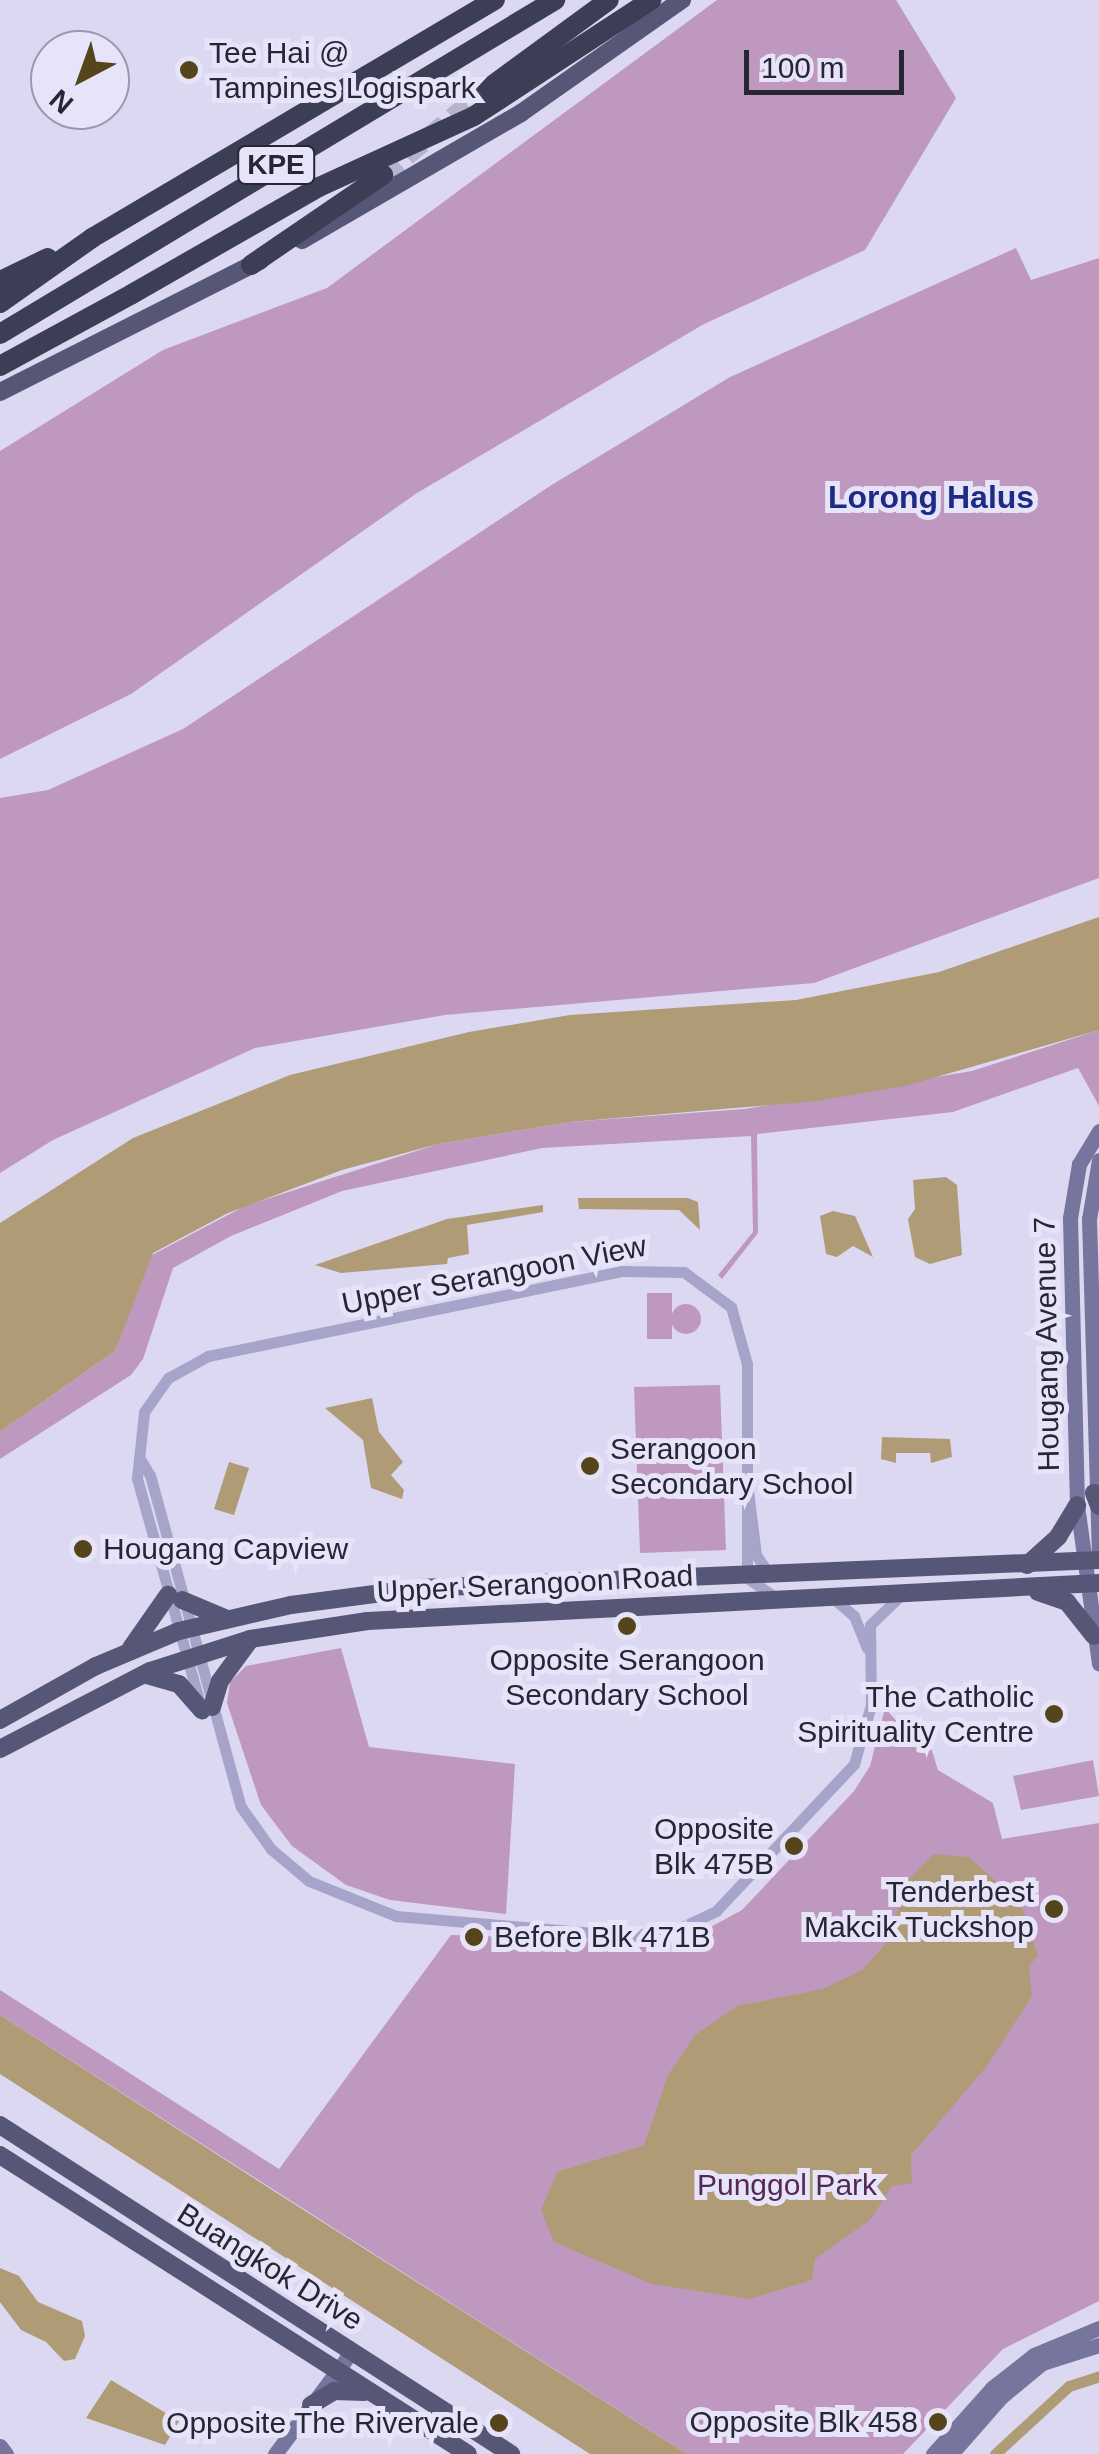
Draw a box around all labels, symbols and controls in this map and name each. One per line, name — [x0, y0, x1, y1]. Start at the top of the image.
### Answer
north arrow — [30, 30, 130, 130]
scale bar — [749, 30, 909, 92]
place label: Tee Hai @ Tampines Logispark — [209, 35, 476, 106]
text: 100 m — [761, 51, 844, 84]
marker: Tee Hai @ Tampines Logispark — [178, 59, 200, 81]
text: N — [44, 83, 79, 120]
road number: KPE — [236, 142, 316, 188]
district label: Lorong Halus — [828, 478, 1034, 516]
street label: Hougang Avenue 7 — [1027, 1216, 1067, 1472]
street label: Upper Serangoon View — [339, 1228, 649, 1322]
place label: Serangoon Secondary School — [610, 1431, 853, 1502]
marker: Serangoon Secondary School — [579, 1455, 601, 1477]
place label: Hougang Capview — [103, 1531, 348, 1567]
marker: Hougang Capview — [72, 1538, 94, 1560]
street label: Upper Serangoon Road — [376, 1558, 694, 1610]
marker: Opposite Serangoon Secondary School — [616, 1615, 638, 1637]
place label: Opposite Serangoon Secondary School — [489, 1642, 765, 1712]
place label: The Catholic Spirituality Centre — [797, 1679, 1034, 1750]
marker: The Catholic Spirituality Centre — [1043, 1703, 1065, 1725]
place label: Opposite Blk 475B — [654, 1811, 774, 1882]
marker: Opposite Blk 475B — [783, 1835, 805, 1857]
place label: Tenderbest Makcik Tuckshop — [803, 1874, 1034, 1944]
marker: Tenderbest Makcik Tuckshop — [1043, 1898, 1065, 1920]
place label: Before Blk 471B — [494, 1919, 711, 1955]
marker: Before Blk 471B — [463, 1926, 485, 1948]
park label: Punggol Park — [697, 2167, 877, 2203]
street label: Buangkok Drive — [171, 2196, 369, 2338]
place label: Opposite Blk 458 — [690, 2404, 918, 2440]
place label: Opposite The Rivervale — [166, 2405, 479, 2441]
marker: Opposite Blk 458 — [927, 2411, 949, 2433]
marker: Opposite The Rivervale — [488, 2412, 510, 2434]

